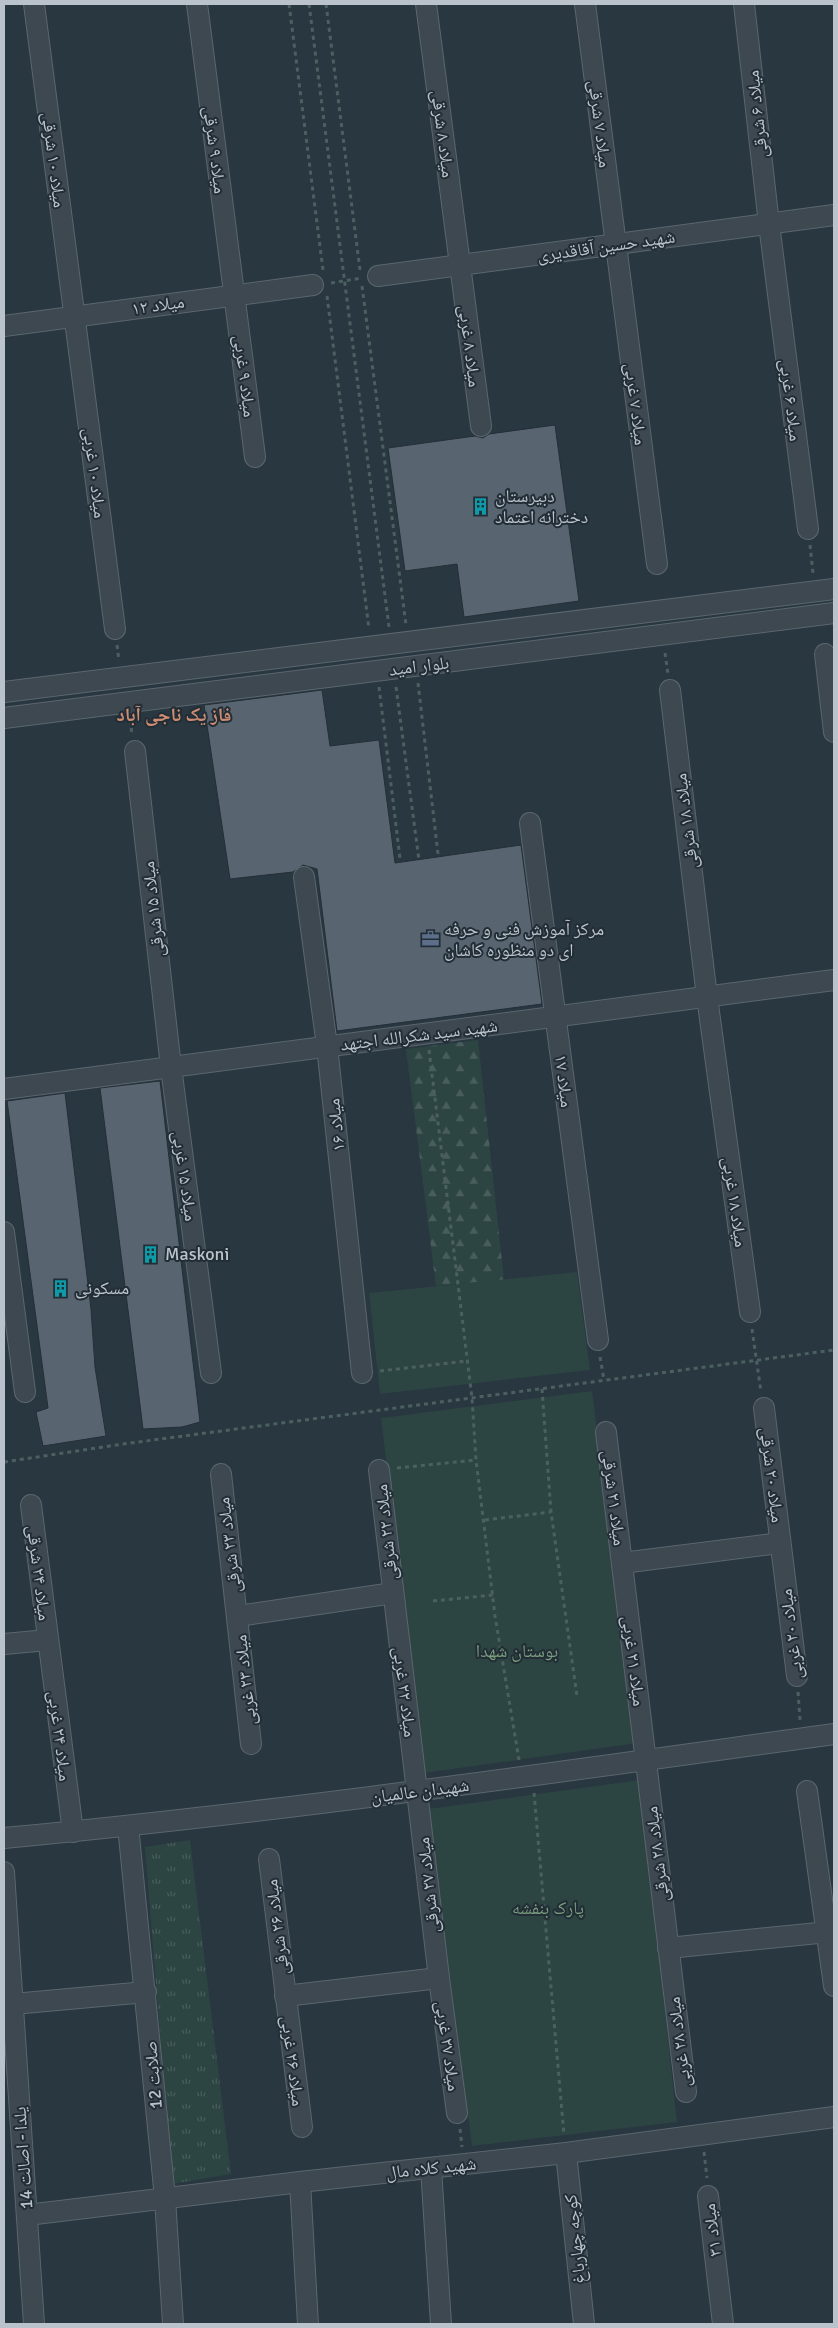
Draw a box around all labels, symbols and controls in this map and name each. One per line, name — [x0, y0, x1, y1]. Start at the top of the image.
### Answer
street label: میلاد ۶ شرقی — [741, 69, 773, 159]
street label: میلاد ۷ شرقی — [584, 79, 616, 169]
street label: میلاد ۸ شرقی — [427, 89, 459, 179]
street label: میلاد ۹ شرقی — [199, 105, 231, 195]
street label: میلاد ۱۰ شرقی — [37, 111, 71, 209]
street label: شهید حسین آقاقدیری — [536, 225, 676, 267]
street label: میلاد ۱۲ — [130, 290, 186, 320]
street label: میلاد ۸ غربی — [454, 304, 486, 388]
street label: میلاد ۹ غربی — [229, 334, 261, 418]
street label: میلاد ۶ غربی — [775, 358, 807, 442]
street label: میلاد ۷ غربی — [620, 362, 652, 446]
street label: میلاد ۱۰ غربی — [79, 427, 111, 519]
place label: دبیرستان دخترانه اعتماد — [495, 485, 588, 528]
building icon: دبیرستان دخترانه اعتماد — [471, 496, 491, 516]
street label: بلوار امید — [388, 651, 450, 681]
district label: فاز یک ناجی آباد — [117, 703, 231, 727]
street label: میلاد ۱۸ شرقی — [669, 772, 703, 870]
street label: میلاد ۱۵ شرقی — [137, 860, 169, 958]
place label: مرکز آموزش فنی و حرفه ای دو منظوره کاشان — [444, 918, 604, 961]
office icon: مرکز آموزش فنی و حرفه ای دو منظوره کاشان — [420, 929, 440, 949]
street label: شهید سید شکرالله اجتهد — [339, 1014, 499, 1056]
street label: میلاد ۱۷ — [550, 1053, 578, 1109]
street label: میلاد ۱۶ — [322, 1097, 350, 1153]
street label: میلاد ۱۵ غربی — [168, 1129, 202, 1223]
street label: میلاد ۱۸ غربی — [718, 1155, 752, 1249]
place label: Maskoni — [165, 1243, 229, 1265]
building icon: Maskoni — [141, 1244, 161, 1264]
place label: مسکونی — [75, 1277, 129, 1299]
building icon: مسکونی — [51, 1278, 71, 1298]
street label: میلاد ۲۰ شرقی — [755, 1426, 789, 1524]
street label: میلاد ۲۱ شرقی — [597, 1449, 631, 1547]
street label: میلاد ۲۲ شرقی — [370, 1483, 402, 1581]
street label: میلاد ۲۳ شرقی — [212, 1496, 246, 1594]
street label: میلاد ۲۴ شرقی — [22, 1524, 56, 1622]
street label: میلاد ۲۰ غربی — [775, 1588, 807, 1680]
street label: میلاد ۲۱ غربی — [618, 1615, 650, 1707]
street label: میلاد ۲۳ غربی — [229, 1634, 261, 1726]
park label: بوستان شهدا — [476, 1640, 558, 1662]
street label: میلاد ۲۲ غربی — [389, 1646, 421, 1738]
street label: میلاد ۲۴ غربی — [44, 1690, 76, 1782]
street label: شهیدان عالمیان — [370, 1774, 470, 1808]
street label: میلاد ۲۸ شرقی — [640, 1805, 674, 1903]
street label: میلاد ۲۷ شرقی — [412, 1836, 444, 1934]
street label: میلاد ۲۶ شرقی — [260, 1878, 294, 1976]
park label: پارک بنفشه — [512, 1897, 584, 1919]
street label: میلاد ۲۸ غربی — [663, 1996, 695, 2088]
street label: میلاد ۲۷ غربی — [431, 1999, 465, 2093]
street label: میلاد ۲۶ غربی — [277, 2015, 309, 2107]
street label: صلابت 12 — [139, 2040, 167, 2110]
street label: یلدا - اصالت 14 — [8, 2106, 38, 2210]
street label: شهید کلاه مال — [385, 2152, 477, 2184]
street label: کوچه چهارباغ — [559, 2193, 591, 2285]
street label: میلاد ۳۱ — [698, 2202, 726, 2258]

